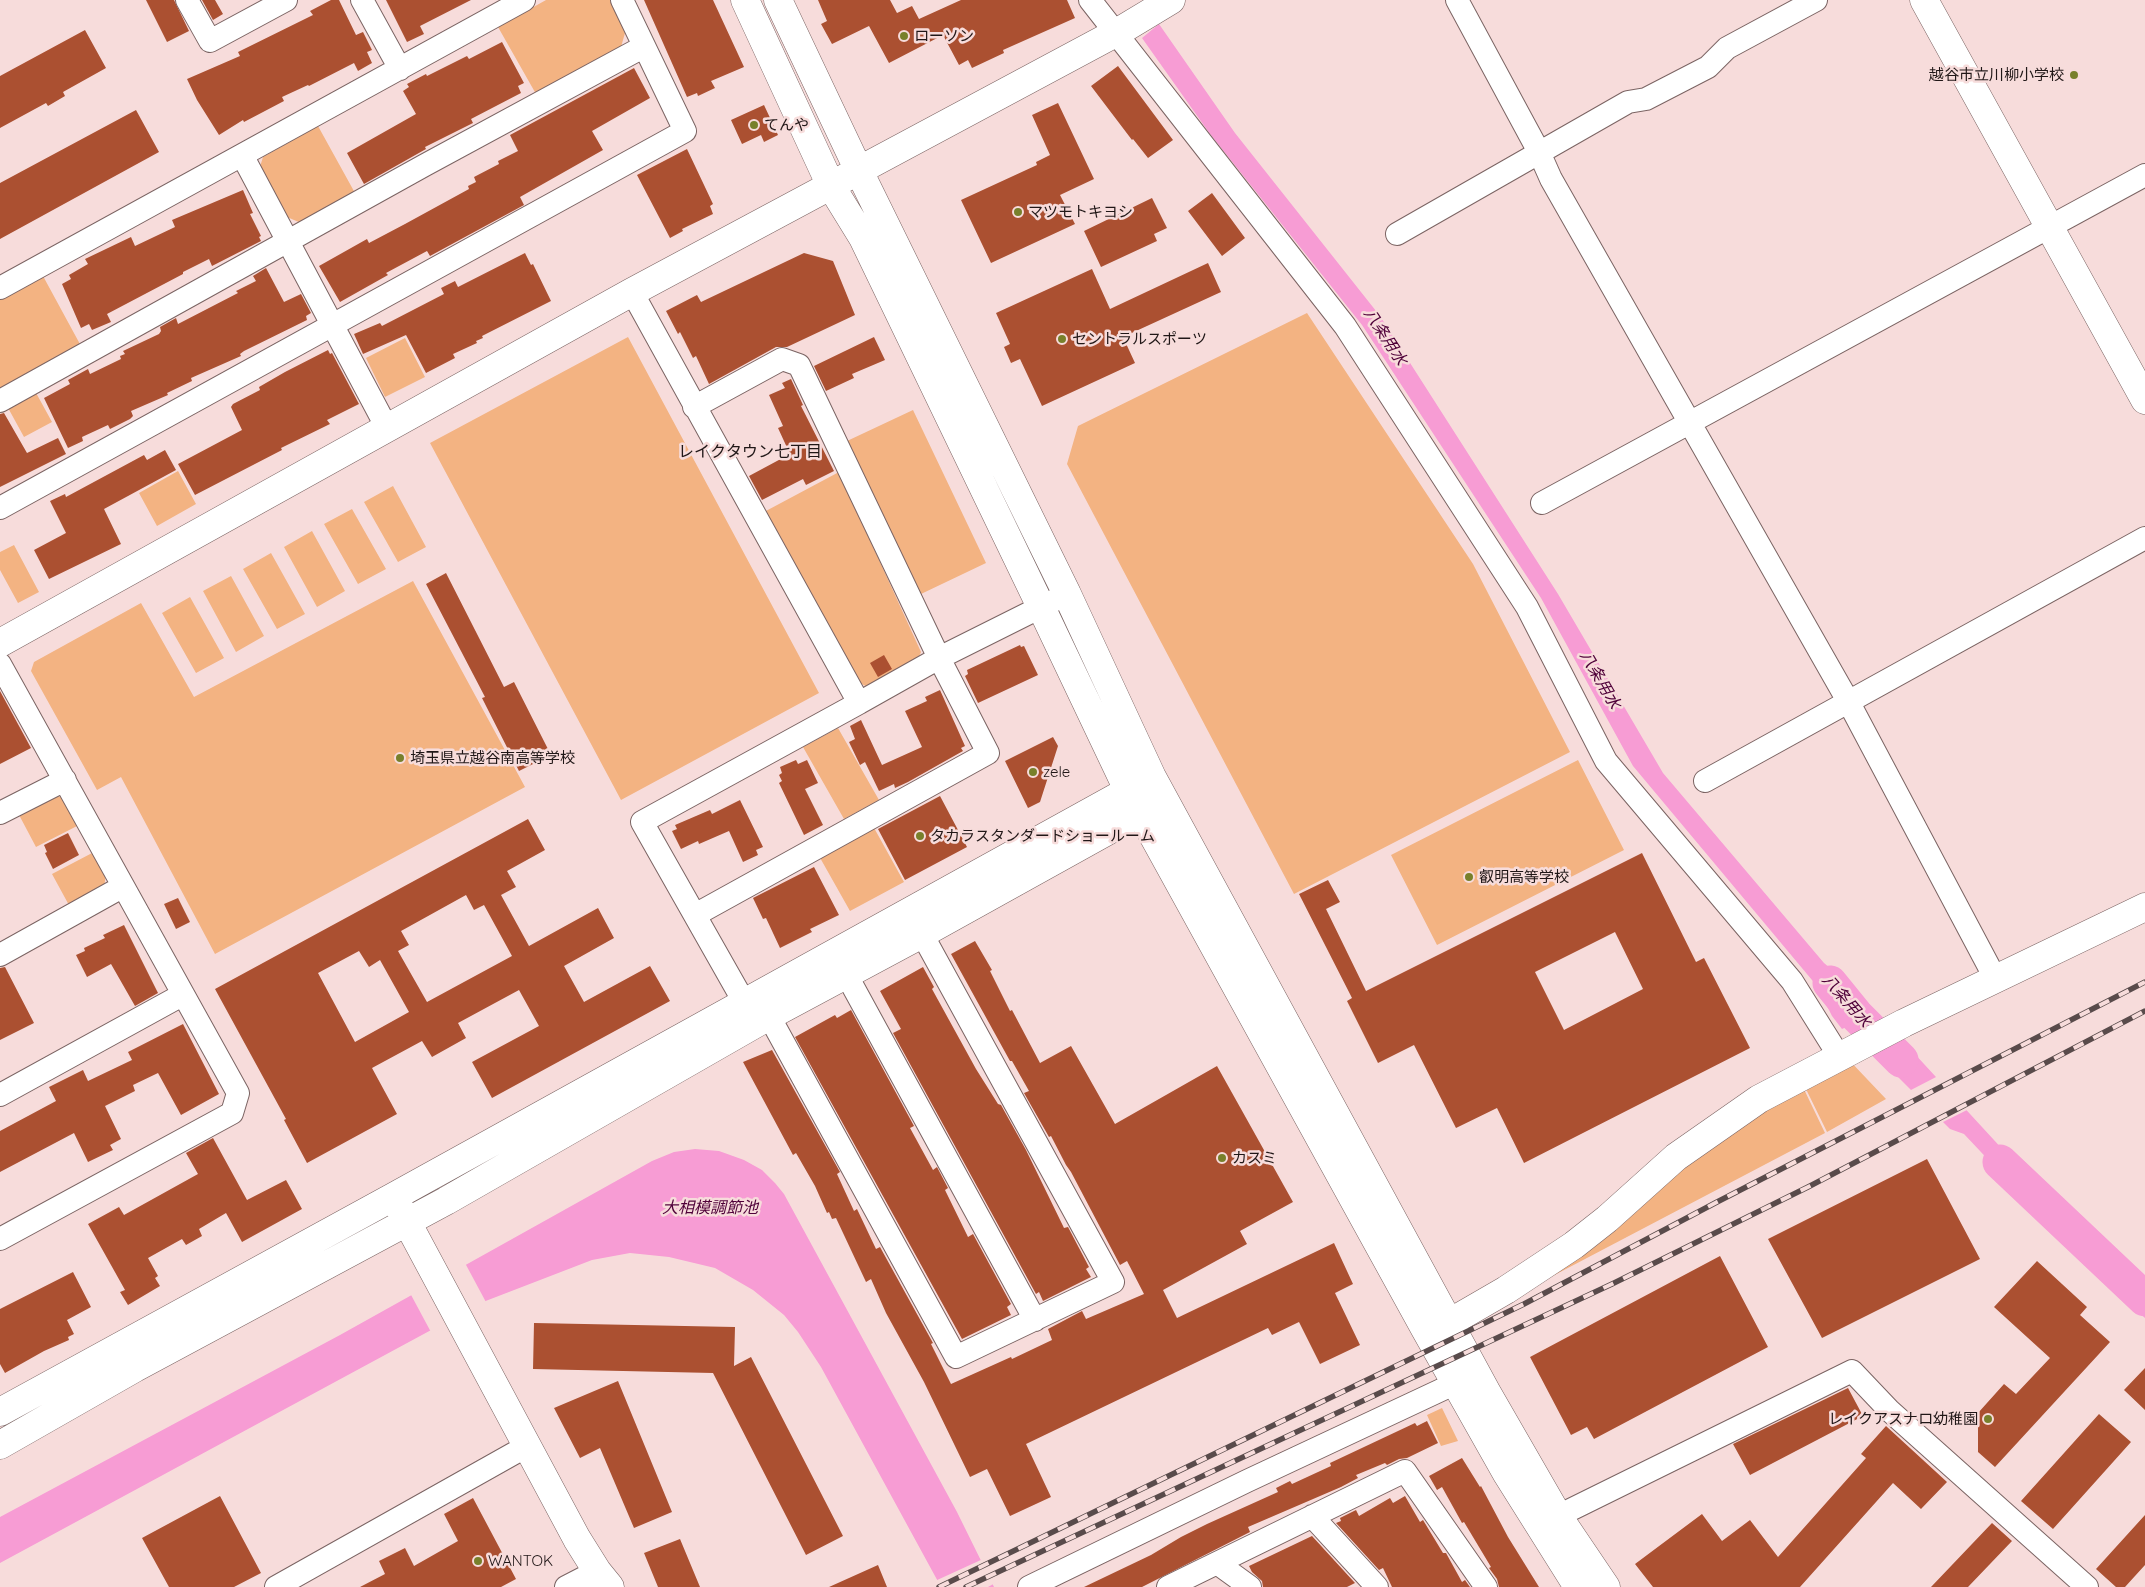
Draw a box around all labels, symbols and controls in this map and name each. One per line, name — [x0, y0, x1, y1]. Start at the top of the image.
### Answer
place label: ローソン — [914, 27, 974, 45]
marker: ローソン — [898, 30, 910, 42]
place label: 越谷市立川柳小学校 — [1929, 66, 2064, 84]
marker: 越谷市立川柳小学校 — [2068, 69, 2080, 81]
place label: てんや — [764, 116, 809, 134]
marker: てんや — [748, 119, 760, 131]
place label: マツモトキヨシ — [1028, 203, 1133, 221]
marker: マツモトキヨシ — [1012, 206, 1024, 218]
water label: 八条用水 — [1360, 305, 1410, 369]
place label: セントラルスポーツ — [1072, 330, 1207, 348]
marker: セントラルスポーツ — [1056, 333, 1068, 345]
district label: レイクタウン七丁目 — [678, 442, 822, 462]
water label: 八条用水 — [1576, 647, 1624, 713]
place label: 埼玉県立越谷南高等学校 — [410, 749, 575, 767]
marker: 埼玉県立越谷南高等学校 — [394, 752, 406, 764]
place label: zele — [1043, 763, 1070, 781]
marker: zele — [1027, 766, 1039, 778]
place label: タカラスタンダードショールーム — [930, 827, 1155, 845]
marker: タカラスタンダードショールーム — [914, 830, 926, 842]
place label: 叡明高等学校 — [1479, 868, 1569, 886]
marker: 叡明高等学校 — [1463, 871, 1475, 883]
water label: 八条用水 — [1818, 971, 1874, 1031]
place label: カスミ — [1232, 1149, 1277, 1167]
marker: カスミ — [1216, 1152, 1228, 1164]
water label: 大相模調節池 — [662, 1198, 758, 1218]
place label: レイクアスナロ幼稚園 — [1828, 1410, 1978, 1428]
marker: レイクアスナロ幼稚園 — [1982, 1413, 1994, 1425]
place label: WANTOK — [488, 1552, 553, 1570]
marker: WANTOK — [472, 1555, 484, 1567]

